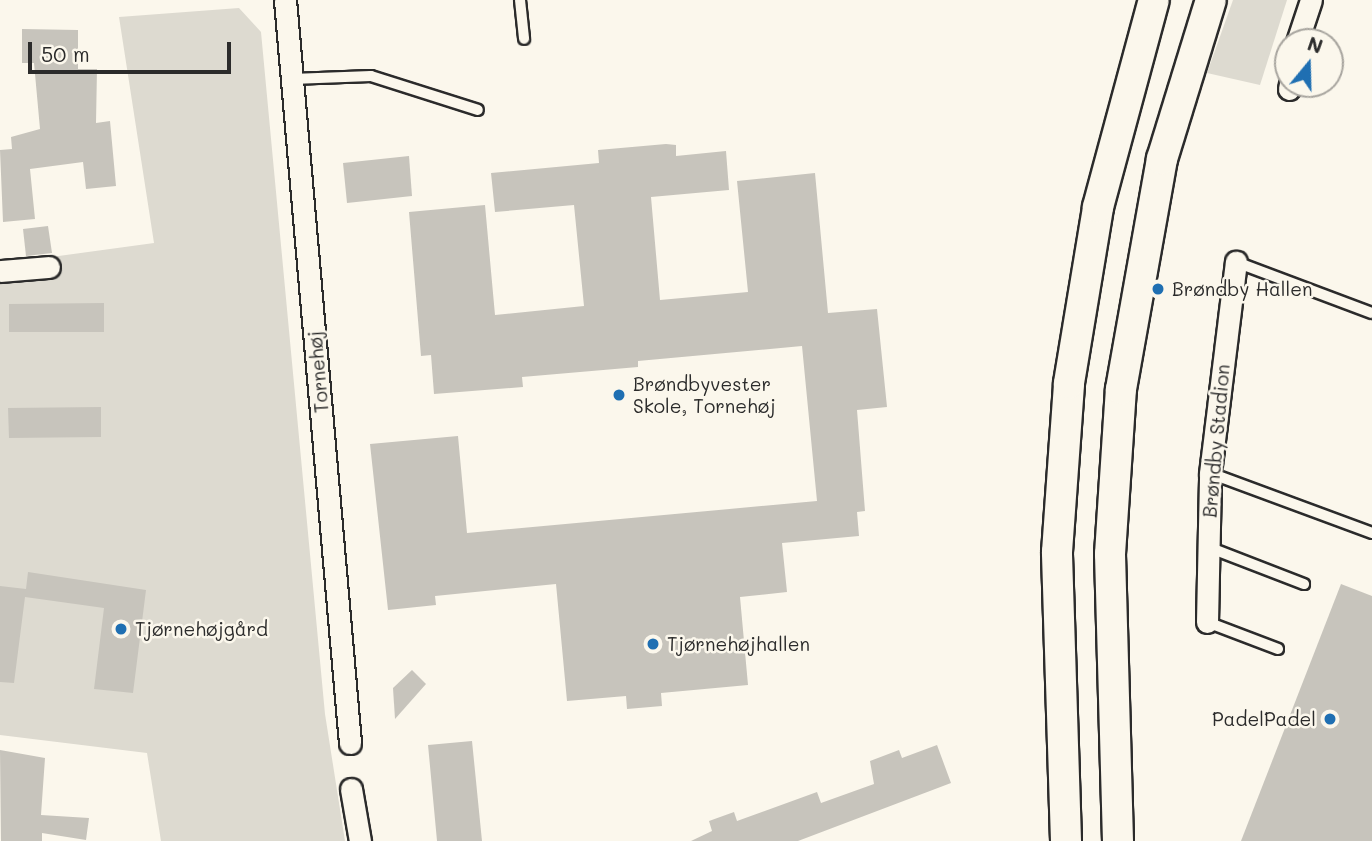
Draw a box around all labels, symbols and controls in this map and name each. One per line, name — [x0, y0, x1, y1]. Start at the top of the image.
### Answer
scale bar — [32, 28, 234, 72]
north arrow — [1274, 28, 1344, 98]
text: N — [1304, 30, 1326, 59]
text: 50 m — [41, 40, 90, 67]
place label: Brøndby Hallen — [1172, 278, 1313, 300]
marker: Brøndby Hallen — [1150, 281, 1166, 297]
street label: Tornehøj — [303, 330, 333, 414]
street label: Brøndby Stadion — [1198, 363, 1234, 519]
place label: Brøndbyvester Skole, Tornehøj — [633, 373, 776, 417]
marker: Brøndbyvester Skole, Tornehøj — [611, 387, 627, 403]
place label: Tjørnehøjgård — [135, 618, 268, 640]
marker: Tjørnehøjgård — [113, 621, 129, 637]
place label: Tjørnehøjhallen — [667, 633, 810, 655]
marker: Tjørnehøjhallen — [645, 636, 661, 652]
place label: PadelPadel — [1212, 708, 1316, 730]
marker: PadelPadel — [1322, 711, 1338, 727]

